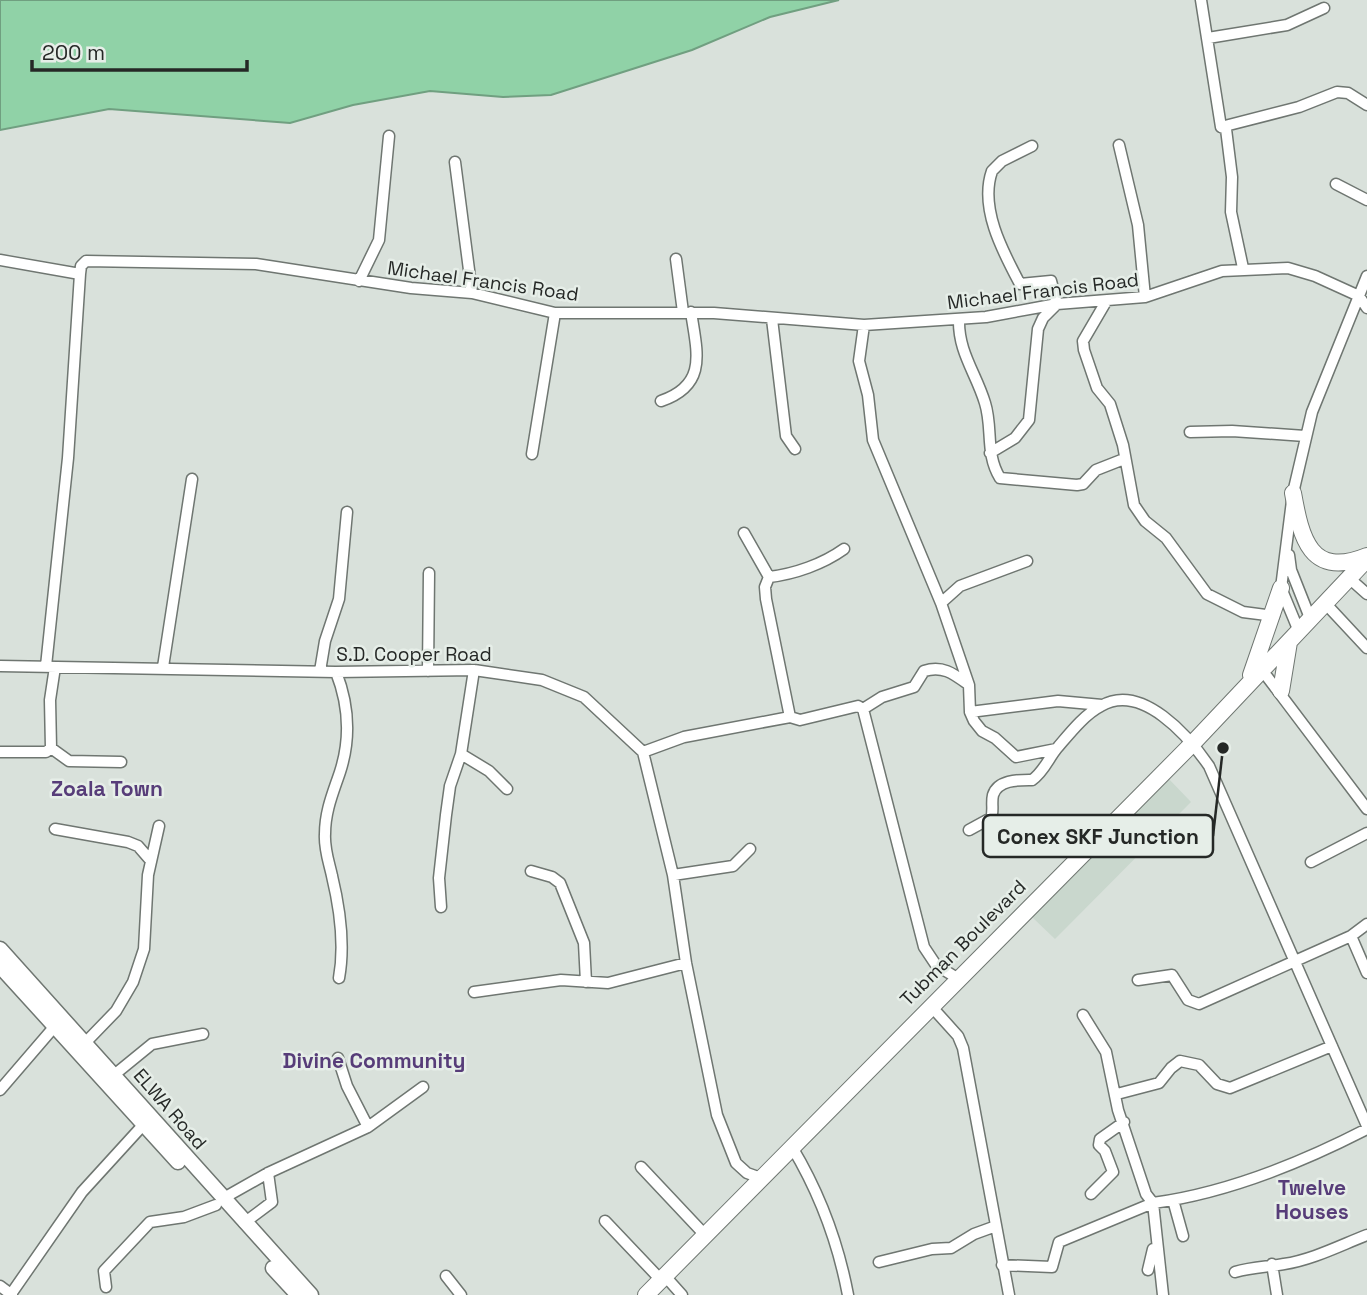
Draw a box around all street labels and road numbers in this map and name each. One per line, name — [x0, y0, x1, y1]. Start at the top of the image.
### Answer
street label: Michael Francis Road — [386, 255, 580, 307]
street label: Michael Francis Road — [946, 267, 1140, 315]
street label: S.D. Cooper Road — [336, 642, 492, 667]
street label: Tubman Boulevard — [894, 874, 1032, 1012]
street label: ELWA Road — [128, 1063, 212, 1155]

